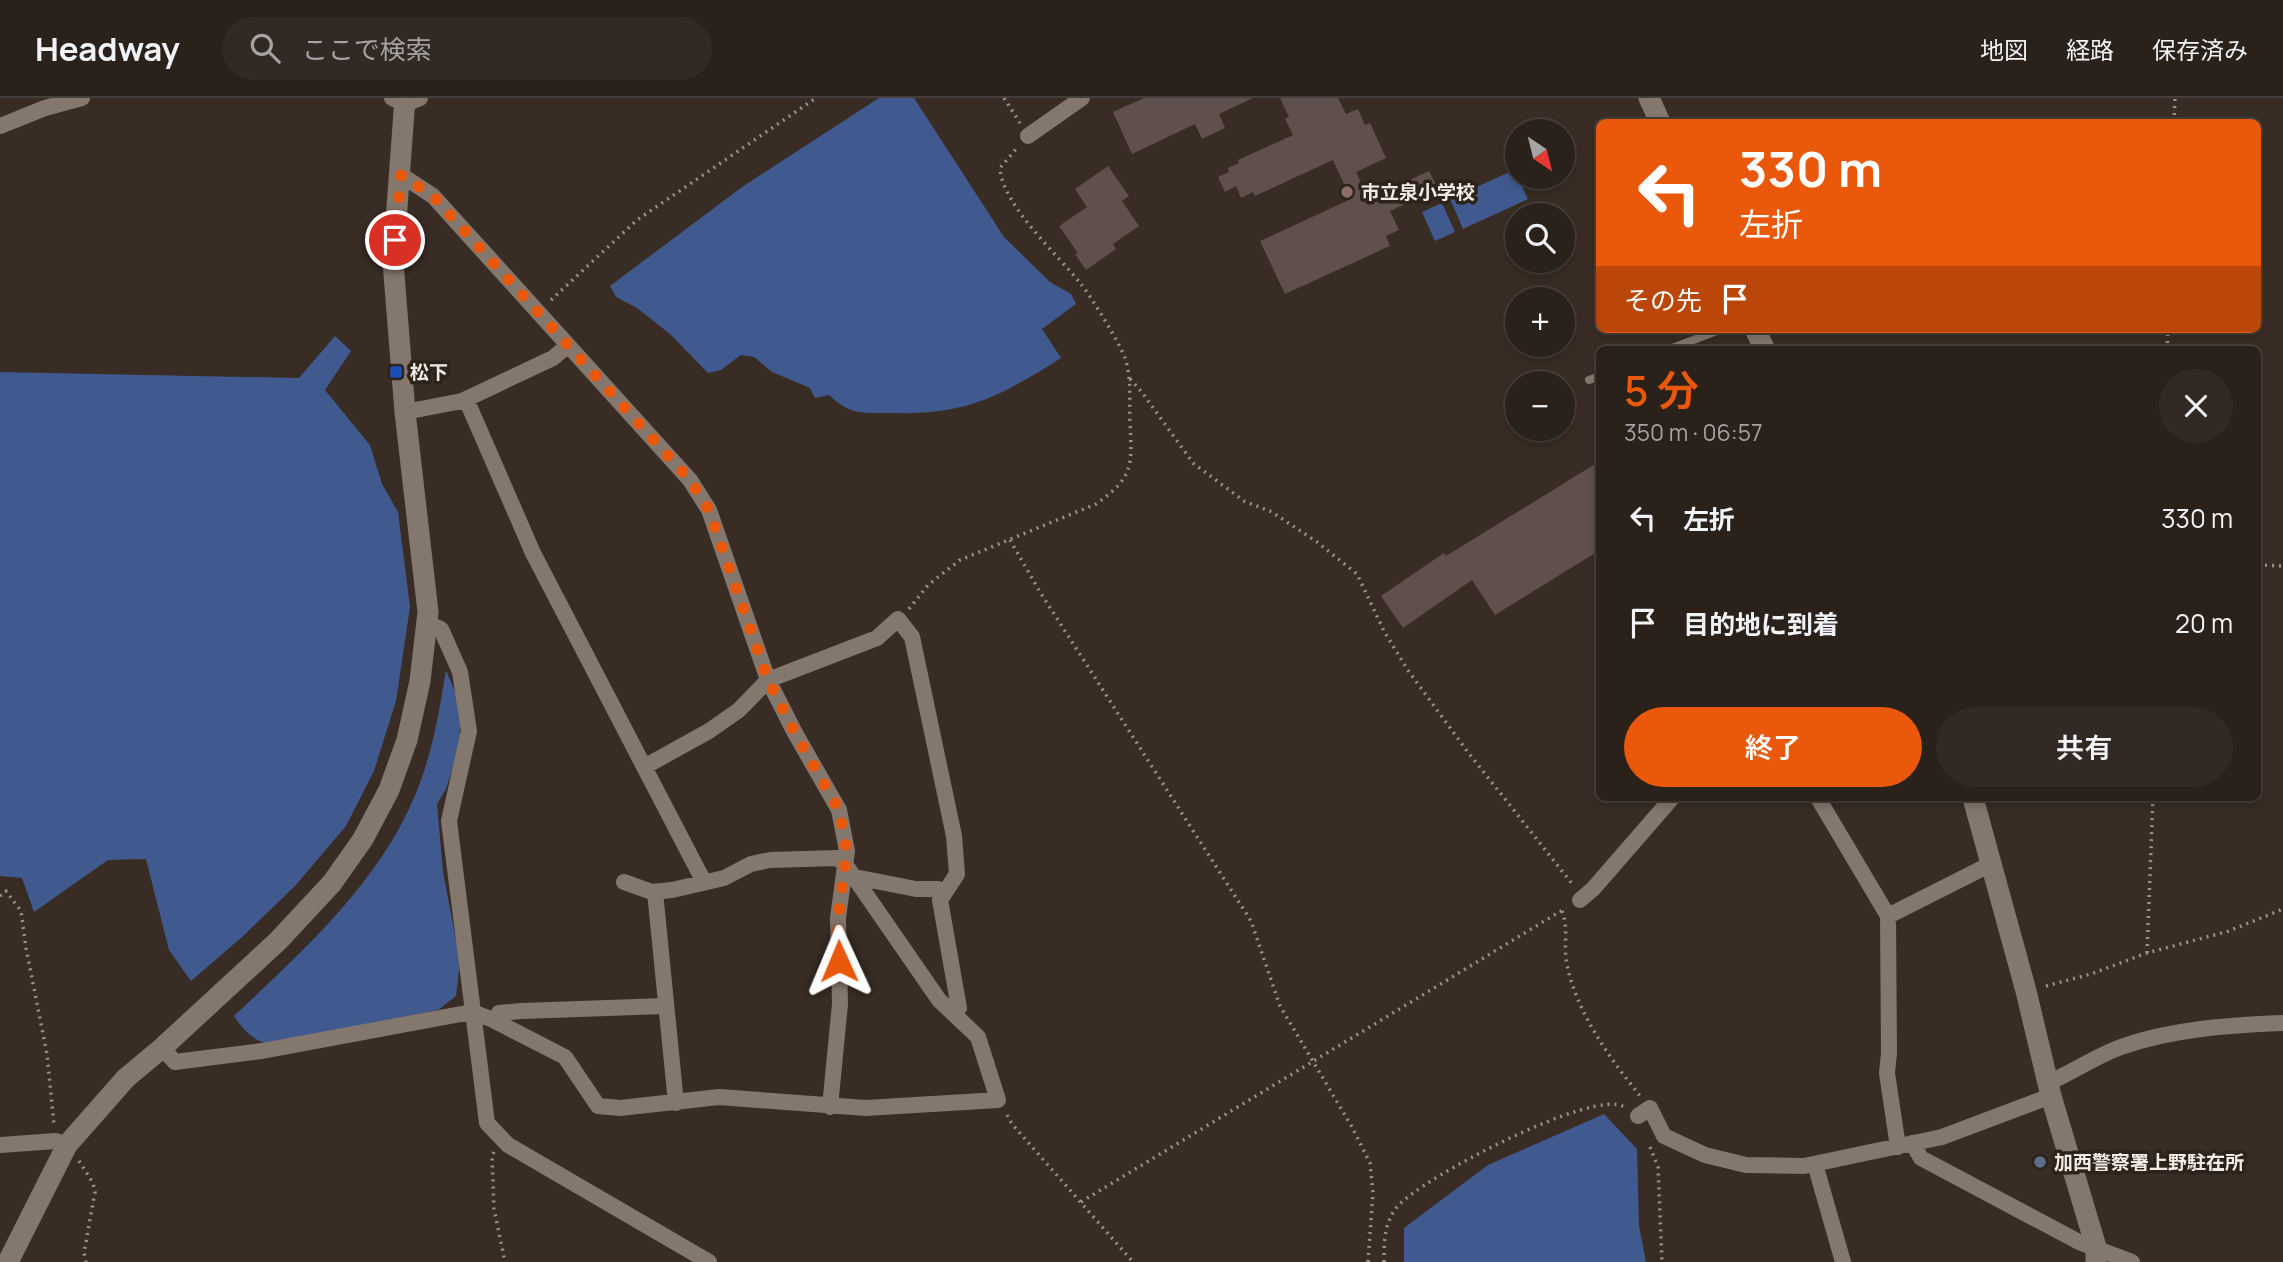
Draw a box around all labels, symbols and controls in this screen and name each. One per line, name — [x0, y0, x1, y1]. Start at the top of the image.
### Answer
search box — [222, 17, 712, 80]
text: Headway — [35, 26, 180, 71]
icon: search — [246, 29, 284, 67]
text: ここで検索 — [302, 31, 432, 67]
text: 地図 — [1980, 33, 2028, 66]
text: 経路 — [2066, 33, 2114, 66]
text: 保存済み — [2152, 33, 2248, 66]
north arrow — [1505, 119, 1575, 189]
map controls — [1505, 119, 1575, 441]
text: 330 m — [1739, 135, 1882, 202]
icon: left — [1624, 147, 1715, 238]
place label: 市立泉小学校 — [1361, 179, 1475, 205]
marker: 市立泉小学校 — [1339, 184, 1355, 200]
text: 左折 — [1739, 202, 1803, 246]
button: search — [1505, 203, 1575, 273]
pin — [365, 210, 425, 270]
icon: arrive — [376, 221, 414, 259]
icon: arrive — [1716, 280, 1754, 318]
text: その先 — [1624, 282, 1702, 318]
button: + — [1505, 287, 1575, 357]
place label: 松下 — [410, 359, 448, 385]
text: 5 分 — [1624, 361, 1699, 419]
marker: 松下 — [388, 364, 404, 380]
button: close — [2159, 369, 2233, 443]
button: − — [1505, 371, 1575, 441]
text: 350 m · 06:57 — [1624, 416, 1763, 448]
icon: left — [1624, 499, 1662, 537]
text: 330 m — [2161, 500, 2233, 536]
text: 左折 — [1683, 501, 1735, 537]
icon: arrive — [1624, 604, 1662, 642]
text: 20 m — [2175, 605, 2233, 641]
text: 目的地に到着 — [1683, 606, 1839, 642]
button: 終了 — [1624, 707, 1922, 787]
button: 共有 — [1936, 707, 2233, 787]
position arrow — [802, 924, 876, 998]
place label: 加西警察署上野駐在所 — [2054, 1149, 2244, 1175]
marker: 加西警察署上野駐在所 — [2032, 1154, 2048, 1170]

